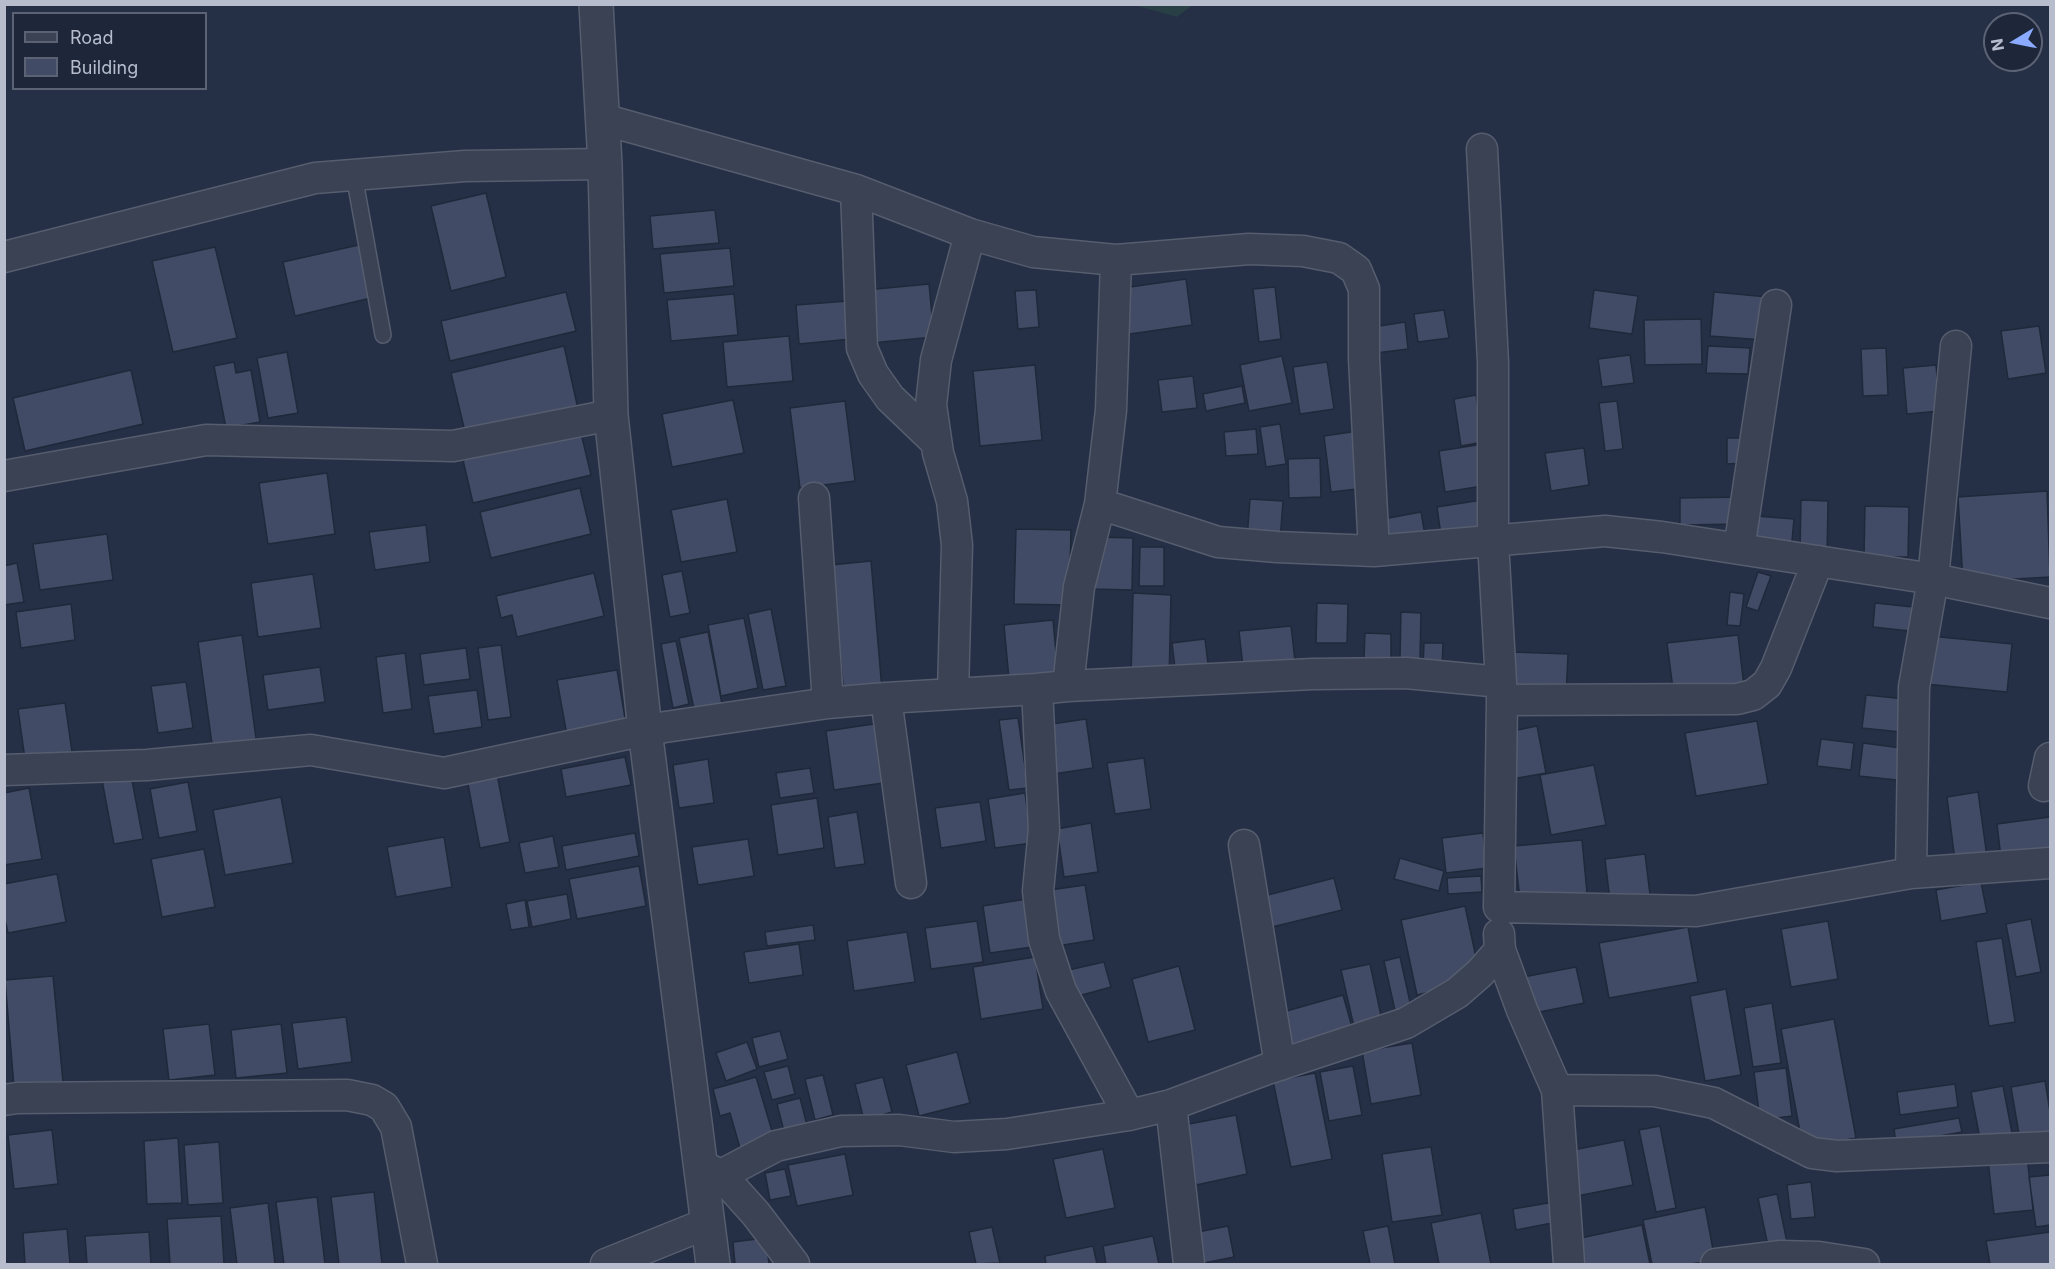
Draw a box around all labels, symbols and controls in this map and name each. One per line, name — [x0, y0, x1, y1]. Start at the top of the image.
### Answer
legend — [12, 12, 207, 90]
north arrow — [1983, 12, 2043, 72]
text: Road — [70, 27, 113, 48]
text: N — [1986, 37, 2008, 53]
text: Building — [70, 57, 138, 78]

